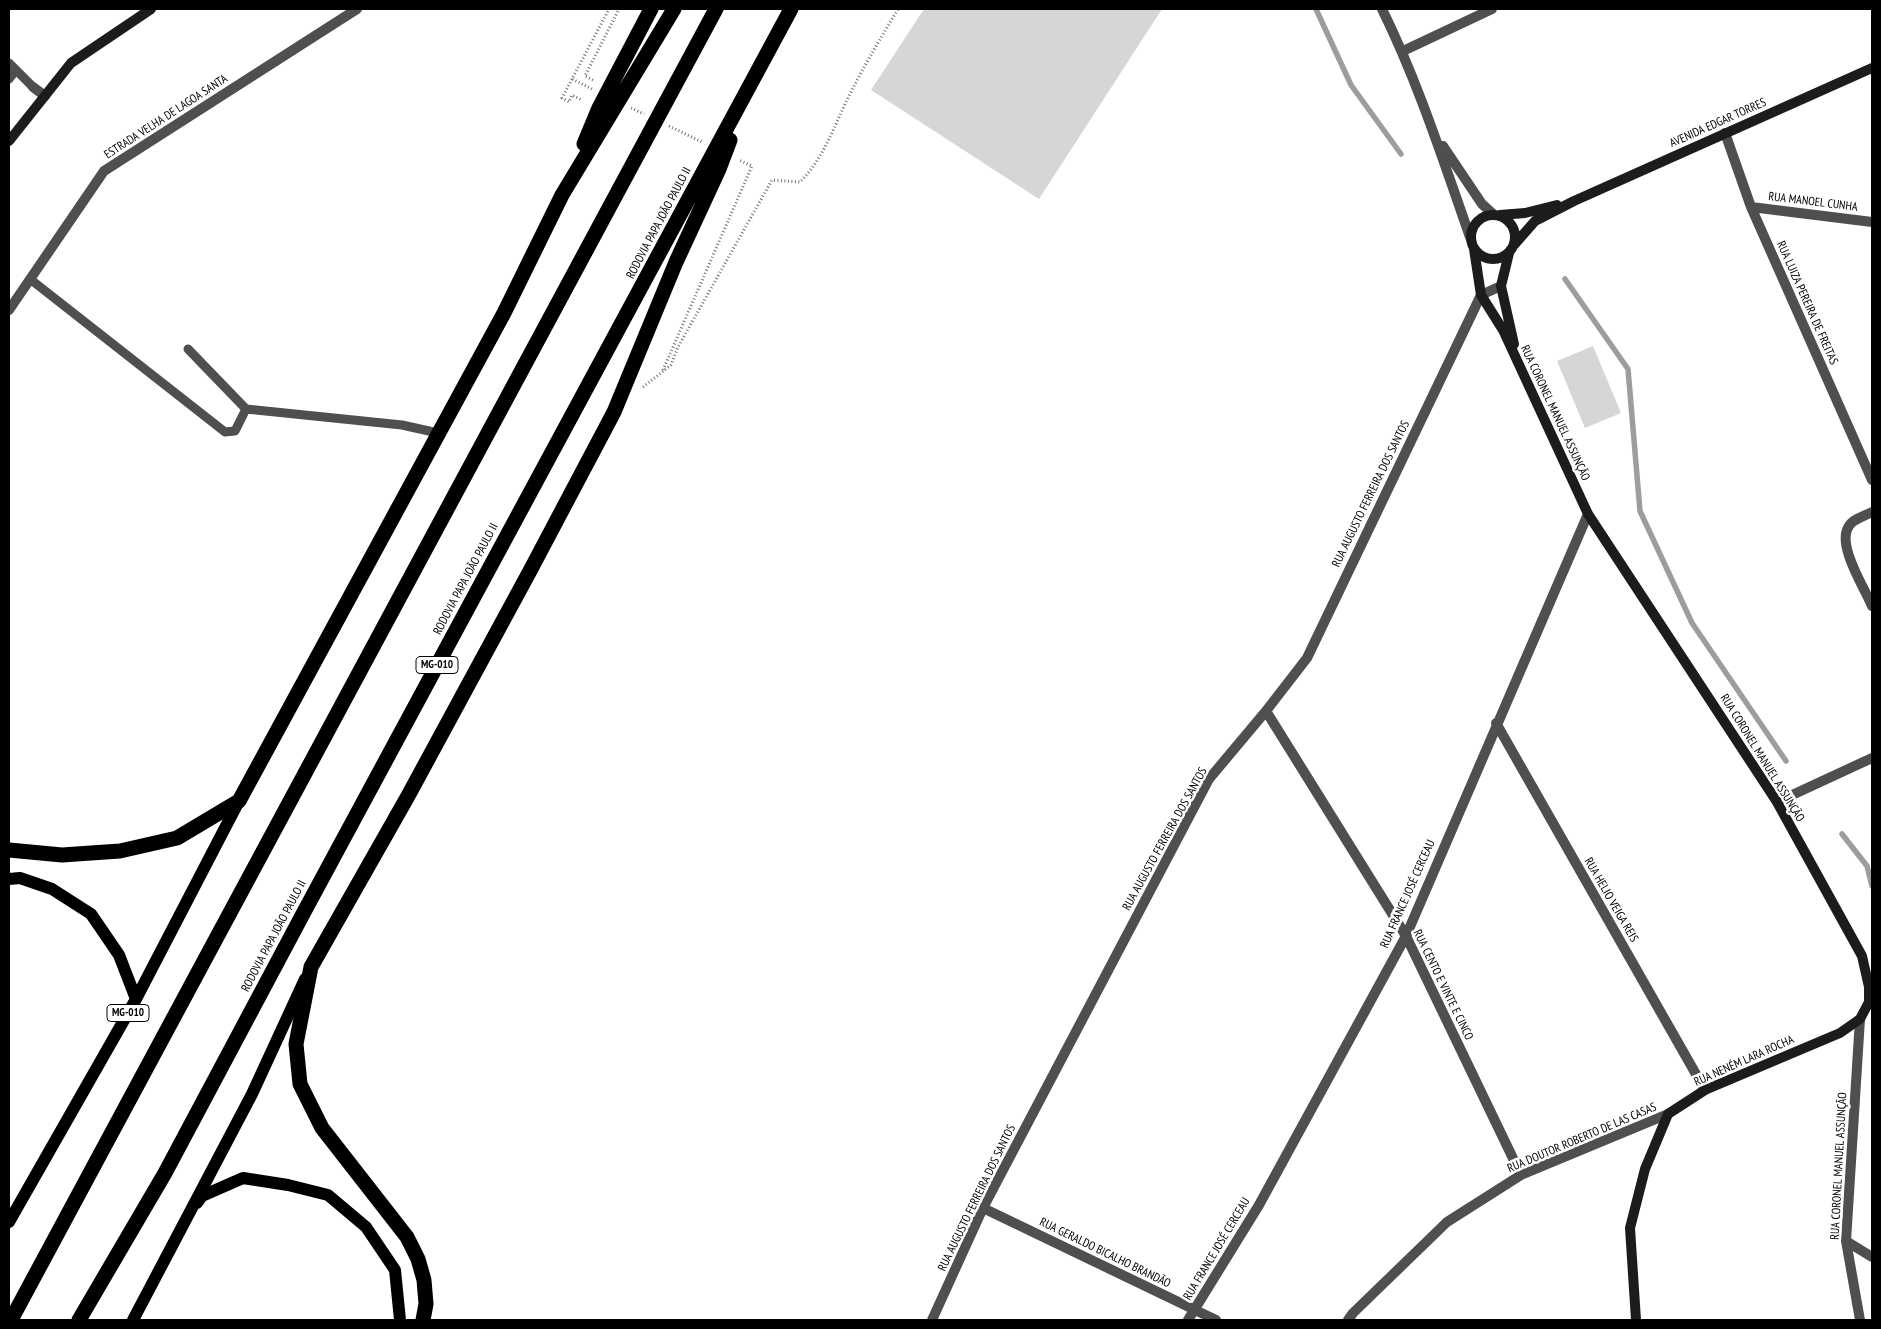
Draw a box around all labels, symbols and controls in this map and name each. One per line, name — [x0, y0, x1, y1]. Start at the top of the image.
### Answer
street label: ESTRADA VELHA DE LAGOA SANTA — [102, 72, 230, 162]
street label: AVENIDA EDGAR TORRES — [1668, 95, 1768, 151]
street label: RODOVIA PAPA JOÃO PAULO II — [623, 165, 695, 281]
street label: RUA MANOEL CUNHA — [1768, 189, 1858, 215]
street label: RUA LUIZA PEREIRA DE FREITAS — [1773, 239, 1841, 367]
street label: RUA CORONEL MANUEL ASSUNÇÃO — [1517, 343, 1593, 483]
street label: RUA AUGUSTO FERREIRA DOS SANTOS — [1329, 418, 1413, 570]
street label: RODOVIA PAPA JOÃO PAULO II — [430, 521, 502, 637]
road number: MG-010 — [416, 656, 458, 674]
street label: RUA CORONEL MANUEL ASSUNÇÃO — [1717, 692, 1807, 824]
street label: RUA AUGUSTO FERREIRA DOS SANTOS — [1120, 765, 1210, 913]
street label: RUA FRANCE JOSÉ CERCEAU — [1378, 838, 1438, 950]
street label: RUA HELIO VEIGA REIS — [1581, 855, 1641, 945]
street label: RODOVIA PAPA JOÃO PAULO II — [238, 878, 310, 994]
street label: RUA CENTO E VINTE E CINCO — [1410, 927, 1476, 1043]
road number: MG-010 — [107, 1004, 149, 1021]
street label: RUA NENÉM LARA ROCHA — [1692, 1033, 1796, 1089]
street label: RUA CORONEL MANUEL ASSUNÇÃO — [1828, 1092, 1850, 1240]
street label: RUA DOUTOR ROBERTO DE LAS CASAS — [1505, 1100, 1659, 1176]
street label: RUA AUGUSTO FERREIRA DOS SANTOS — [935, 1122, 1019, 1274]
street label: RUA FRANCE JOSÉ CERCEAU — [1181, 1195, 1253, 1303]
street label: RUA GERALDO BICALHO BRANDÃO — [1037, 1215, 1173, 1291]

